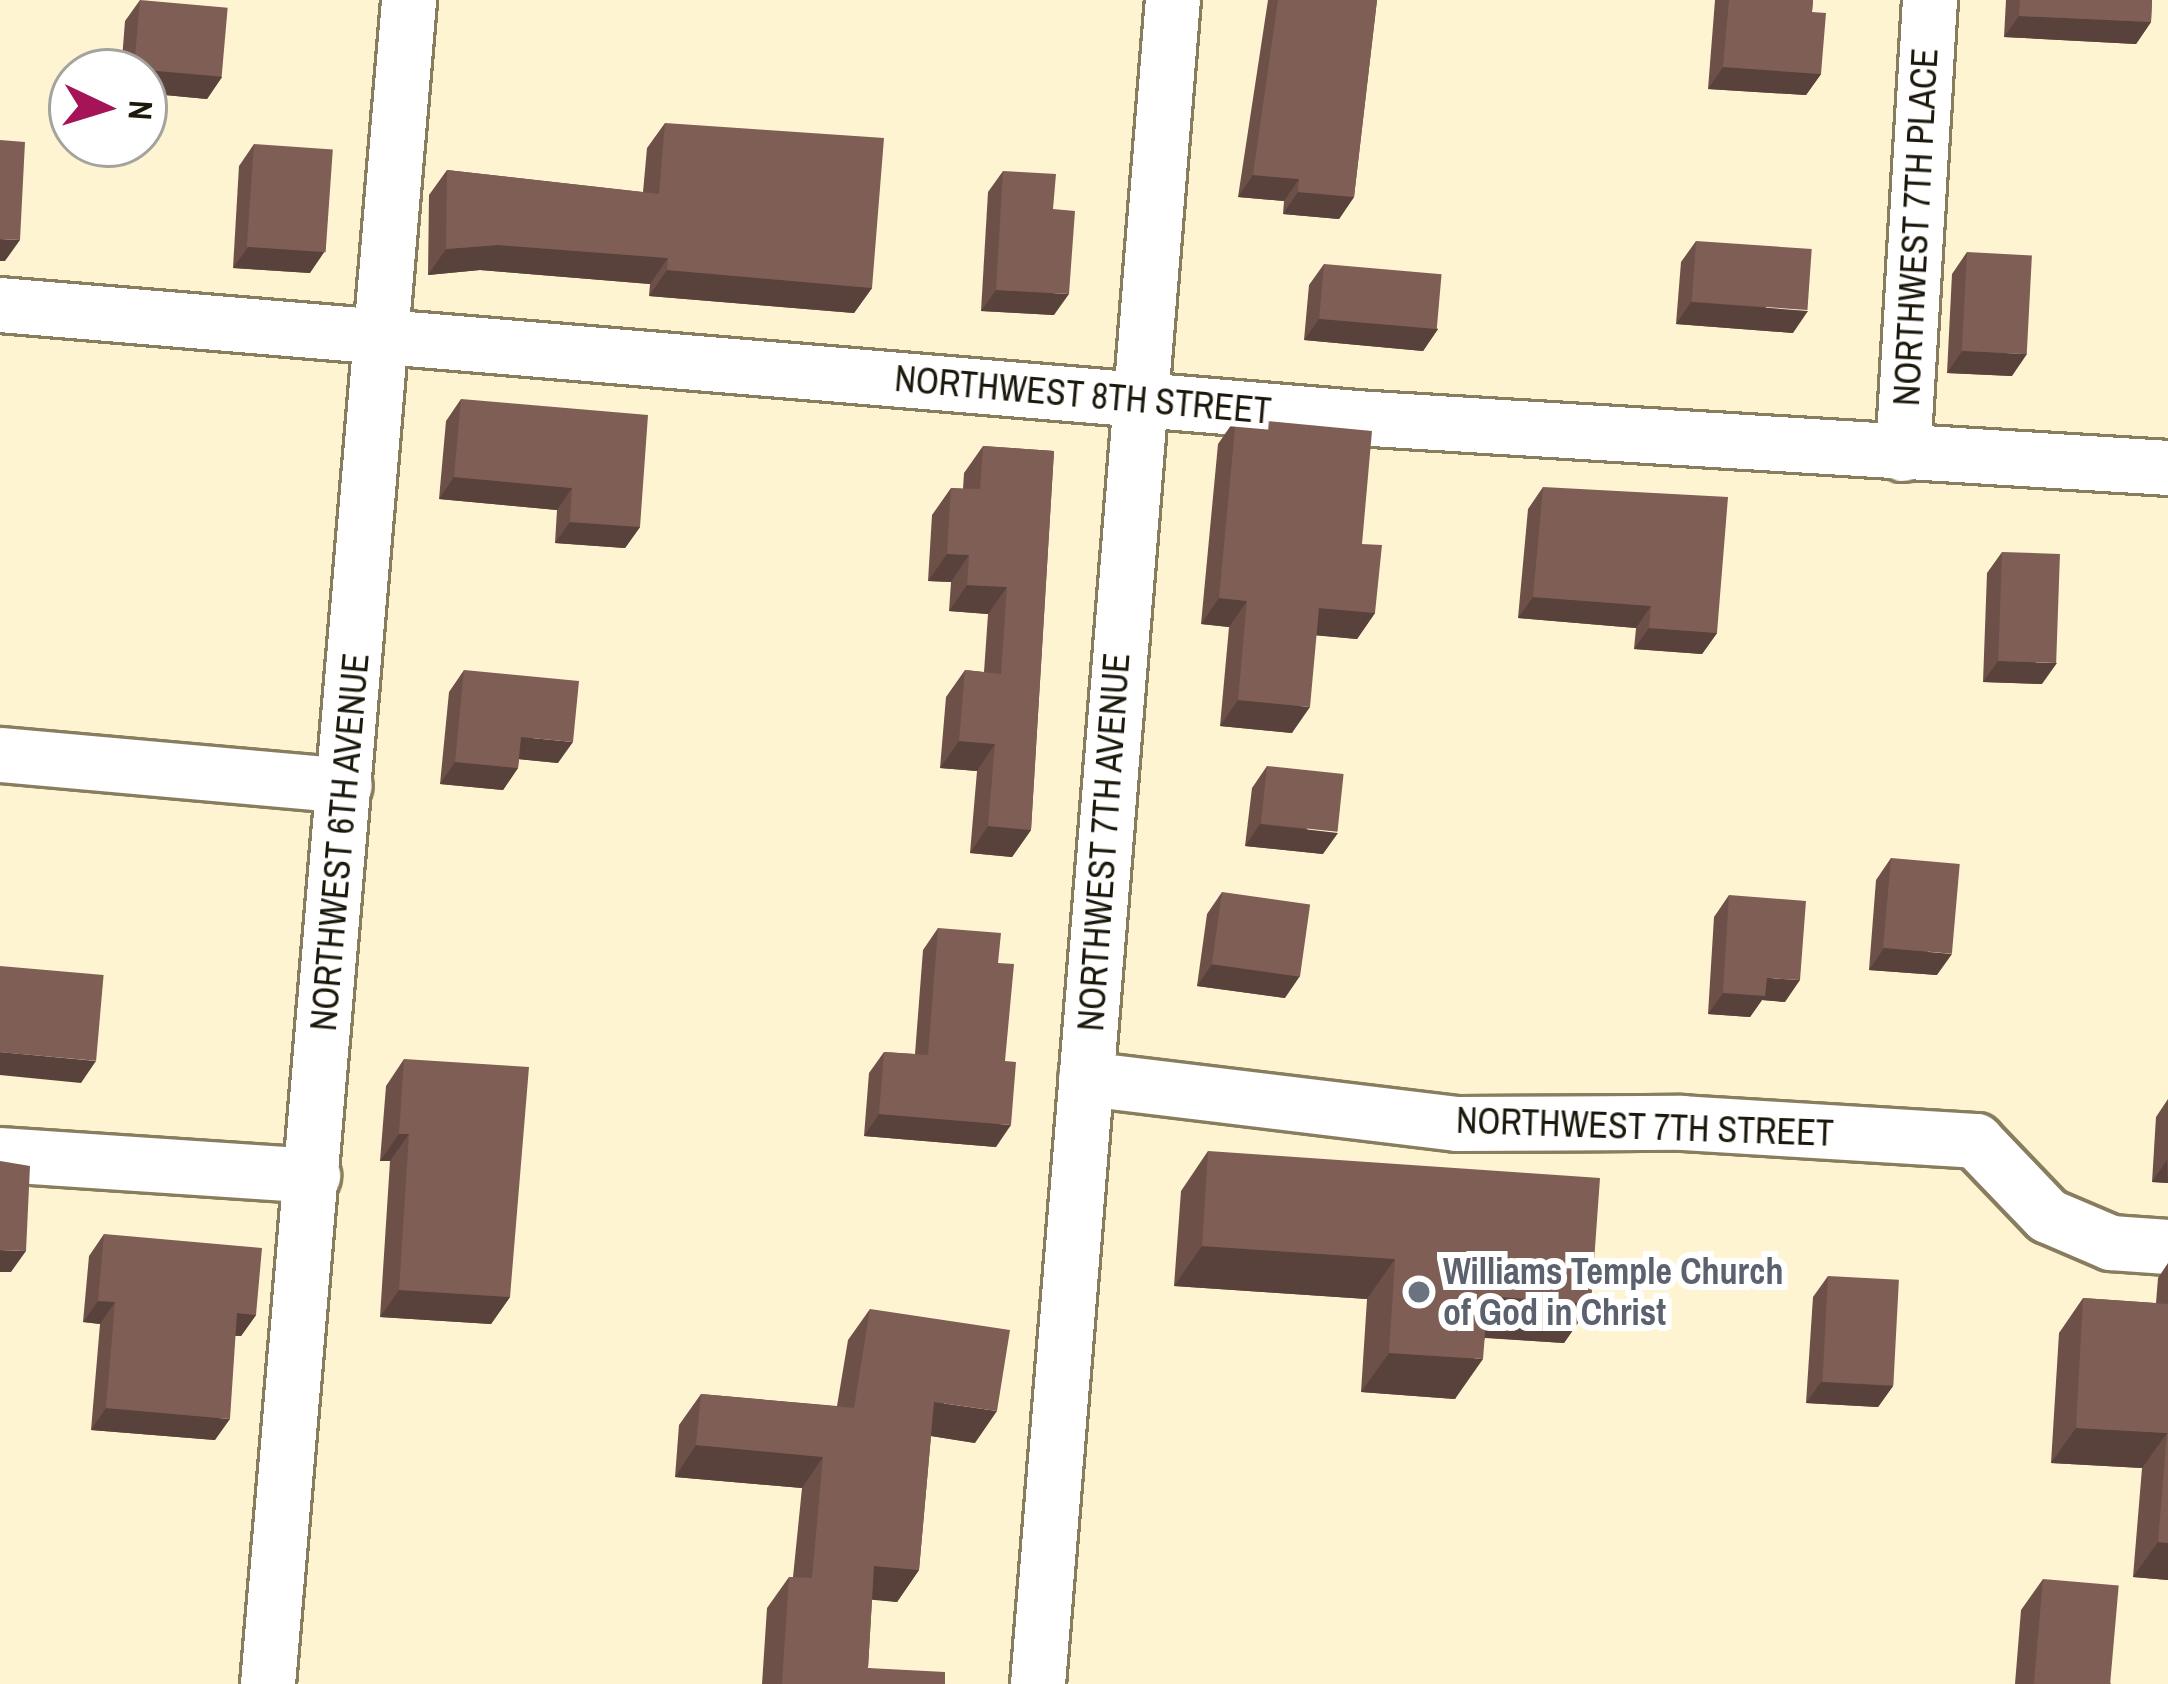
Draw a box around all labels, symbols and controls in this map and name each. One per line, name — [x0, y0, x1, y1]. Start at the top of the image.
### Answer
street label: NORTHWEST 7TH PLACE — [1885, 47, 1947, 407]
north arrow — [48, 48, 168, 168]
text: N — [118, 99, 164, 122]
street label: NORTHWEST 8TH STREET — [893, 357, 1273, 433]
street label: NORTHWEST 6TH AVENUE — [302, 650, 378, 1034]
street label: NORTHWEST 7TH AVENUE — [1069, 650, 1139, 1034]
street label: NORTHWEST 7TH STREET — [1455, 1099, 1835, 1155]
place label: Williams Temple Church of God in Christ — [1443, 1249, 1783, 1334]
marker: Williams Temple Church of God in Christ — [1406, 1279, 1432, 1305]

